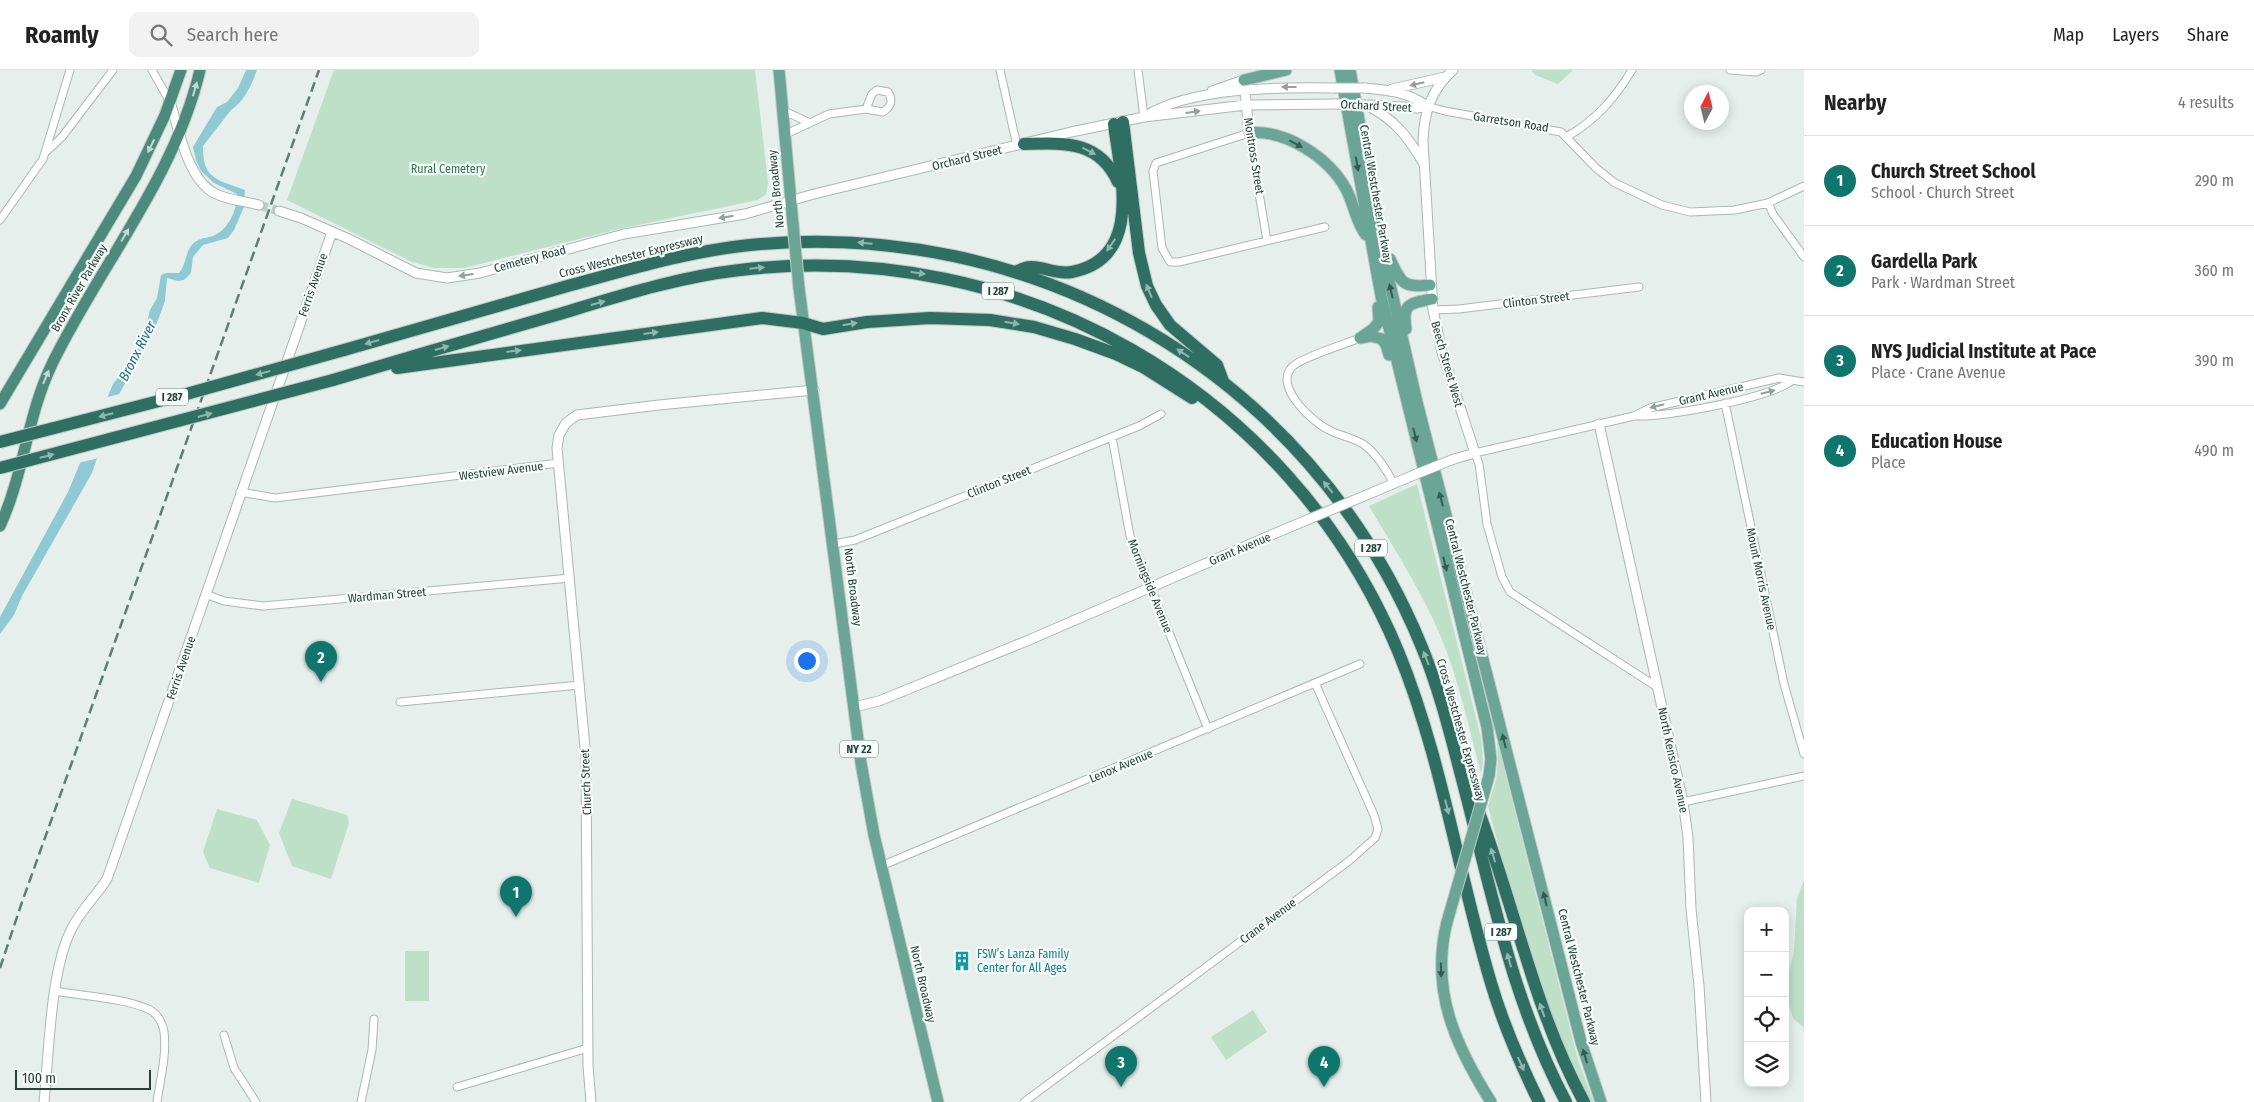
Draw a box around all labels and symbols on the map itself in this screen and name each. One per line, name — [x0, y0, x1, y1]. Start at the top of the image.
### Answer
one-way arrow — [1410, 80, 1425, 88]
one-way arrow — [191, 81, 199, 96]
one-way arrow — [1281, 83, 1297, 91]
north arrow — [1684, 85, 1729, 130]
street label: Orchard Street — [1340, 97, 1412, 115]
one-way arrow — [1185, 108, 1201, 116]
street label: Garretson Road — [1472, 109, 1550, 135]
street label: Montross Street — [1241, 117, 1267, 196]
street label: Central Westchester Parkway — [1357, 124, 1395, 265]
one-way arrow — [147, 139, 155, 153]
one-way arrow — [1289, 140, 1303, 148]
street label: Orchard Street — [931, 143, 1003, 173]
one-way arrow — [1082, 147, 1096, 155]
street label: North Broadway — [765, 149, 787, 229]
one-way arrow — [1353, 156, 1361, 172]
park label: Rural Cemetery — [411, 162, 486, 176]
one-way arrow — [718, 213, 734, 221]
one-way arrow — [121, 228, 130, 242]
street label: Cross Westchester Expressway — [558, 231, 705, 281]
one-way arrow — [1106, 238, 1116, 252]
one-way arrow — [856, 239, 872, 247]
street label: Bronx River Parkway — [48, 241, 110, 334]
street label: Cemetery Road — [493, 243, 567, 275]
street label: Ferris Avenue — [296, 251, 330, 319]
one-way arrow — [749, 264, 765, 272]
one-way arrow — [911, 269, 927, 277]
one-way arrow — [457, 271, 473, 279]
road number: I 287 — [982, 282, 1014, 300]
one-way arrow — [1387, 283, 1395, 298]
one-way arrow — [1145, 284, 1153, 298]
street label: Clinton Street — [1502, 289, 1570, 311]
one-way arrow — [591, 298, 606, 306]
water label: Bronx River — [115, 317, 160, 384]
one-way arrow — [1004, 319, 1020, 327]
street label: Beech Street West — [1428, 319, 1466, 409]
one-way arrow — [842, 320, 858, 328]
one-way arrow — [643, 329, 659, 337]
one-way arrow — [364, 338, 379, 346]
one-way arrow — [434, 344, 450, 352]
one-way arrow — [506, 347, 522, 355]
one-way arrow — [1177, 348, 1190, 358]
one-way arrow — [256, 369, 271, 377]
one-way arrow — [43, 370, 51, 384]
street label: Grant Avenue — [1677, 380, 1745, 408]
road number: I 287 — [156, 388, 188, 406]
one-way arrow — [1760, 388, 1775, 396]
one-way arrow — [1650, 402, 1665, 410]
one-way arrow — [99, 411, 114, 419]
one-way arrow — [197, 411, 212, 419]
one-way arrow — [1411, 427, 1419, 442]
one-way arrow — [40, 452, 55, 460]
street label: Westview Avenue — [458, 459, 544, 483]
street label: Clinton Street — [965, 463, 1033, 501]
one-way arrow — [1323, 481, 1334, 494]
one-way arrow — [1437, 492, 1445, 507]
street label: Central Westchester Parkway — [1442, 517, 1490, 657]
street label: Mount Morris Avenue — [1743, 526, 1779, 632]
street label: Grant Avenue — [1207, 530, 1273, 568]
street label: Morningside Avenue — [1125, 537, 1175, 635]
road number: I 287 — [1355, 539, 1387, 556]
street label: North Broadway — [841, 547, 865, 627]
one-way arrow — [1442, 556, 1450, 571]
street label: Wardman Street — [347, 585, 427, 605]
street label: Ferris Avenue — [164, 634, 198, 702]
pin: 2 — [305, 641, 337, 682]
your location — [794, 648, 820, 674]
one-way arrow — [1422, 650, 1430, 665]
street label: Cross Westchester Expressway — [1434, 657, 1488, 804]
street label: North Kensico Avenue — [1655, 706, 1691, 814]
one-way arrow — [1500, 734, 1508, 749]
road number: NY 22 — [840, 741, 878, 758]
street label: Lenox Avenue — [1087, 746, 1155, 786]
street label: Church Street — [578, 749, 594, 815]
one-way arrow — [1443, 800, 1451, 815]
one-way arrow — [1488, 847, 1496, 862]
pin: 1 — [500, 876, 532, 917]
one-way arrow — [1541, 891, 1549, 906]
street label: Crane Avenue — [1237, 895, 1299, 947]
street label: Central Westchester Parkway — [1555, 907, 1603, 1047]
road number: I 287 — [1485, 924, 1517, 940]
street label: North Broadway — [907, 944, 939, 1024]
place label: FSW’s Lanza Family Center for All Ages — [977, 947, 1070, 975]
building icon: FSW’s Lanza Family Center for All Ages — [951, 950, 973, 972]
one-way arrow — [1504, 952, 1512, 967]
one-way arrow — [1437, 962, 1445, 978]
one-way arrow — [1538, 1002, 1546, 1017]
pin: 3 — [1105, 1046, 1137, 1087]
pin: 4 — [1308, 1046, 1340, 1087]
one-way arrow — [1581, 1048, 1589, 1063]
one-way arrow — [1517, 1057, 1525, 1071]
scale bar — [15, 1067, 151, 1090]

